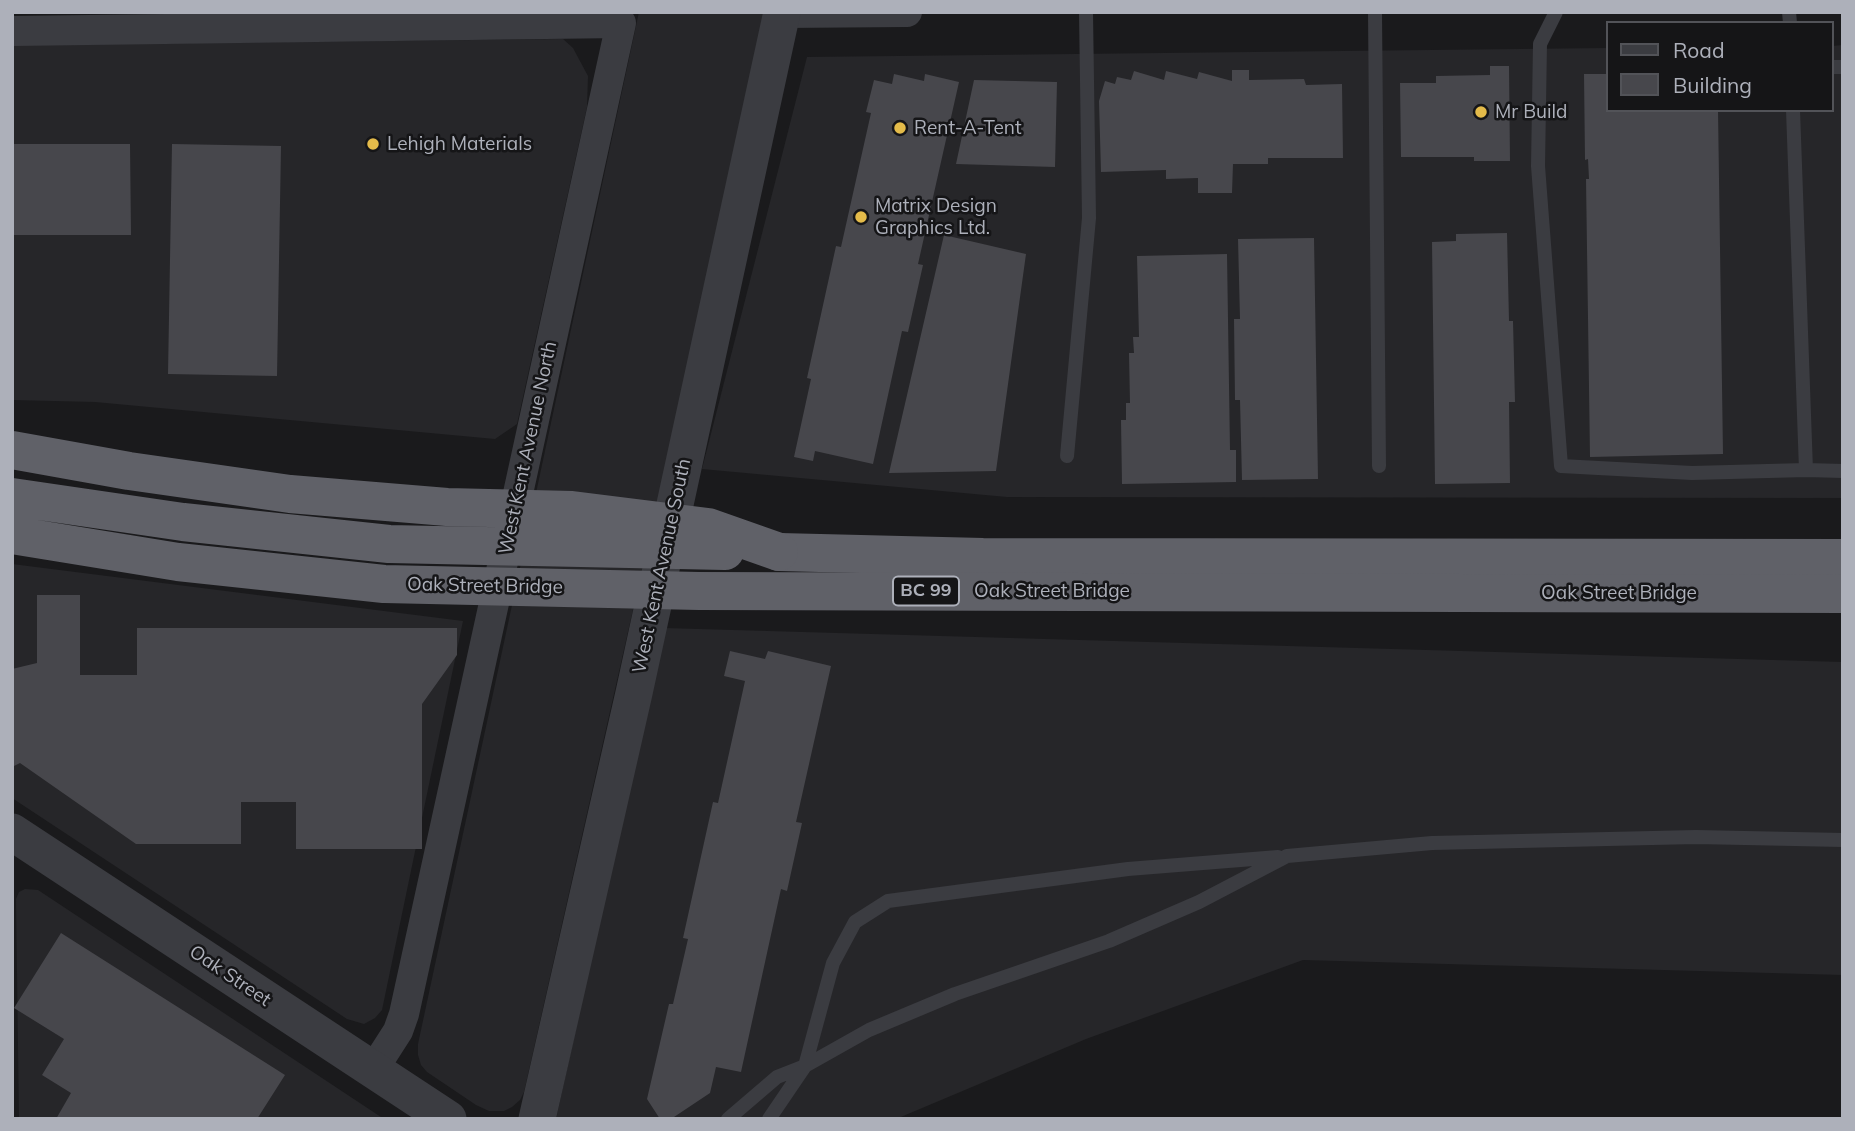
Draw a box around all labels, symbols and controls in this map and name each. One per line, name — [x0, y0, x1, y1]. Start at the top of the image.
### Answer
legend — [1606, 21, 1834, 112]
text: Road — [1673, 37, 1724, 63]
text: Building — [1673, 72, 1752, 98]
place label: Mr Build — [1495, 101, 1567, 123]
marker: Mr Build — [1473, 104, 1489, 120]
place label: Rent-A-Tent — [914, 117, 1022, 139]
marker: Rent-A-Tent — [892, 120, 908, 136]
place label: Lehigh Materials — [387, 133, 532, 155]
marker: Lehigh Materials — [365, 136, 381, 152]
place label: Matrix Design Graphics Ltd. — [875, 195, 997, 239]
marker: Matrix Design Graphics Ltd. — [853, 209, 869, 225]
street label: West Kent Avenue North — [494, 339, 562, 557]
street label: West Kent Avenue South — [628, 457, 696, 675]
street label: Oak Street Bridge — [407, 573, 563, 599]
road number: BC 99 — [893, 576, 959, 606]
street label: Oak Street Bridge — [974, 580, 1130, 602]
street label: Oak Street Bridge — [1541, 582, 1697, 604]
street label: Oak Street — [185, 940, 275, 1012]

